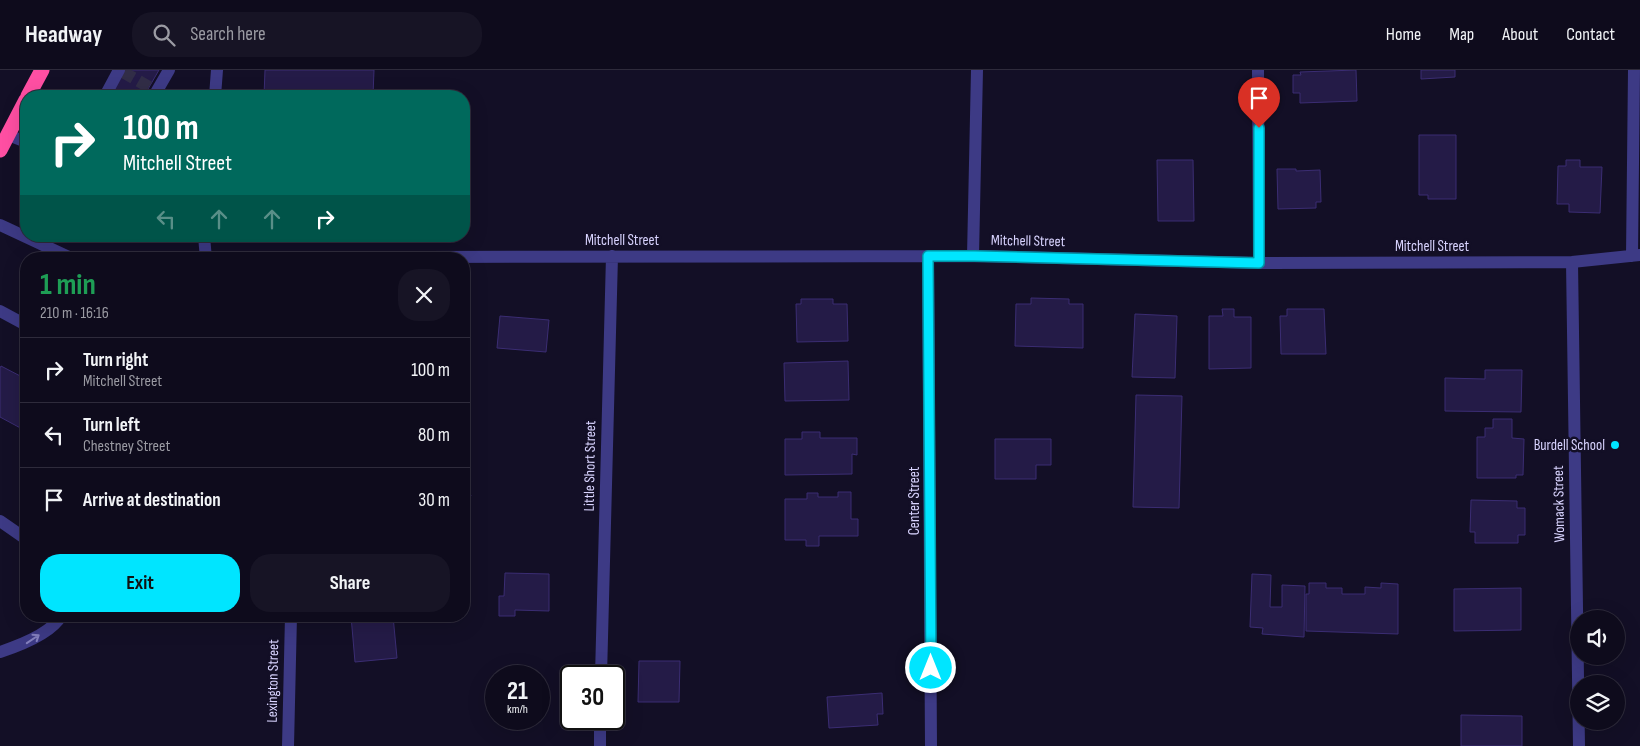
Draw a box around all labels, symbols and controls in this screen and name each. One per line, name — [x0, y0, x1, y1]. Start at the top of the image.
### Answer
search box — [132, 12, 482, 57]
text: Headway — [25, 20, 102, 49]
icon: search — [150, 21, 178, 49]
text: Search here — [190, 23, 266, 46]
text: Home — [1386, 24, 1421, 45]
text: Map — [1449, 24, 1474, 45]
text: About — [1502, 24, 1538, 45]
text: Contact — [1566, 24, 1615, 45]
pin — [1238, 77, 1280, 128]
icon: arrive — [1245, 84, 1273, 112]
text: 100 m — [123, 107, 199, 150]
icon: right — [40, 110, 105, 175]
text: Mitchell Street — [123, 150, 232, 177]
icon: left — [152, 205, 180, 233]
icon: ahead — [205, 205, 233, 233]
icon: ahead — [258, 205, 286, 233]
icon: right — [311, 205, 339, 233]
street label: Mitchell Street — [585, 231, 660, 250]
street label: Mitchell Street — [991, 231, 1066, 251]
street label: Mitchell Street — [1395, 237, 1470, 256]
text: 1 min — [40, 267, 96, 303]
button: close — [398, 269, 450, 321]
text: 210 m · 16:16 — [40, 304, 109, 323]
text: Turn right — [83, 349, 148, 372]
icon: right — [40, 356, 68, 384]
text: 100 m — [411, 359, 450, 382]
text: Mitchell Street — [83, 372, 162, 391]
text: Turn left — [83, 414, 140, 437]
street label: Little Short Street — [580, 420, 600, 512]
icon: left — [40, 421, 68, 449]
text: 80 m — [418, 424, 450, 447]
place label: Burdell School — [1534, 436, 1605, 455]
text: Chestney Street — [83, 437, 170, 456]
marker: Burdell School — [1609, 439, 1621, 451]
street label: Womack Street — [1549, 465, 1569, 543]
street label: Center Street — [905, 466, 924, 535]
icon: arrive — [40, 486, 68, 514]
text: Arrive at destination — [83, 489, 221, 512]
text: 30 m — [418, 489, 450, 512]
button: Exit — [40, 554, 240, 612]
button: Share — [250, 554, 450, 612]
map controls — [1570, 610, 1625, 730]
button: sound — [1570, 610, 1625, 665]
one-way arrow — [26, 634, 40, 644]
street label: Lexington Street — [263, 639, 283, 723]
position arrow — [904, 641, 956, 693]
speed limit sign: 30 — [560, 665, 625, 730]
button: layers — [1570, 675, 1625, 730]
text: 21 — [507, 676, 528, 707]
text: km/h — [507, 702, 528, 717]

